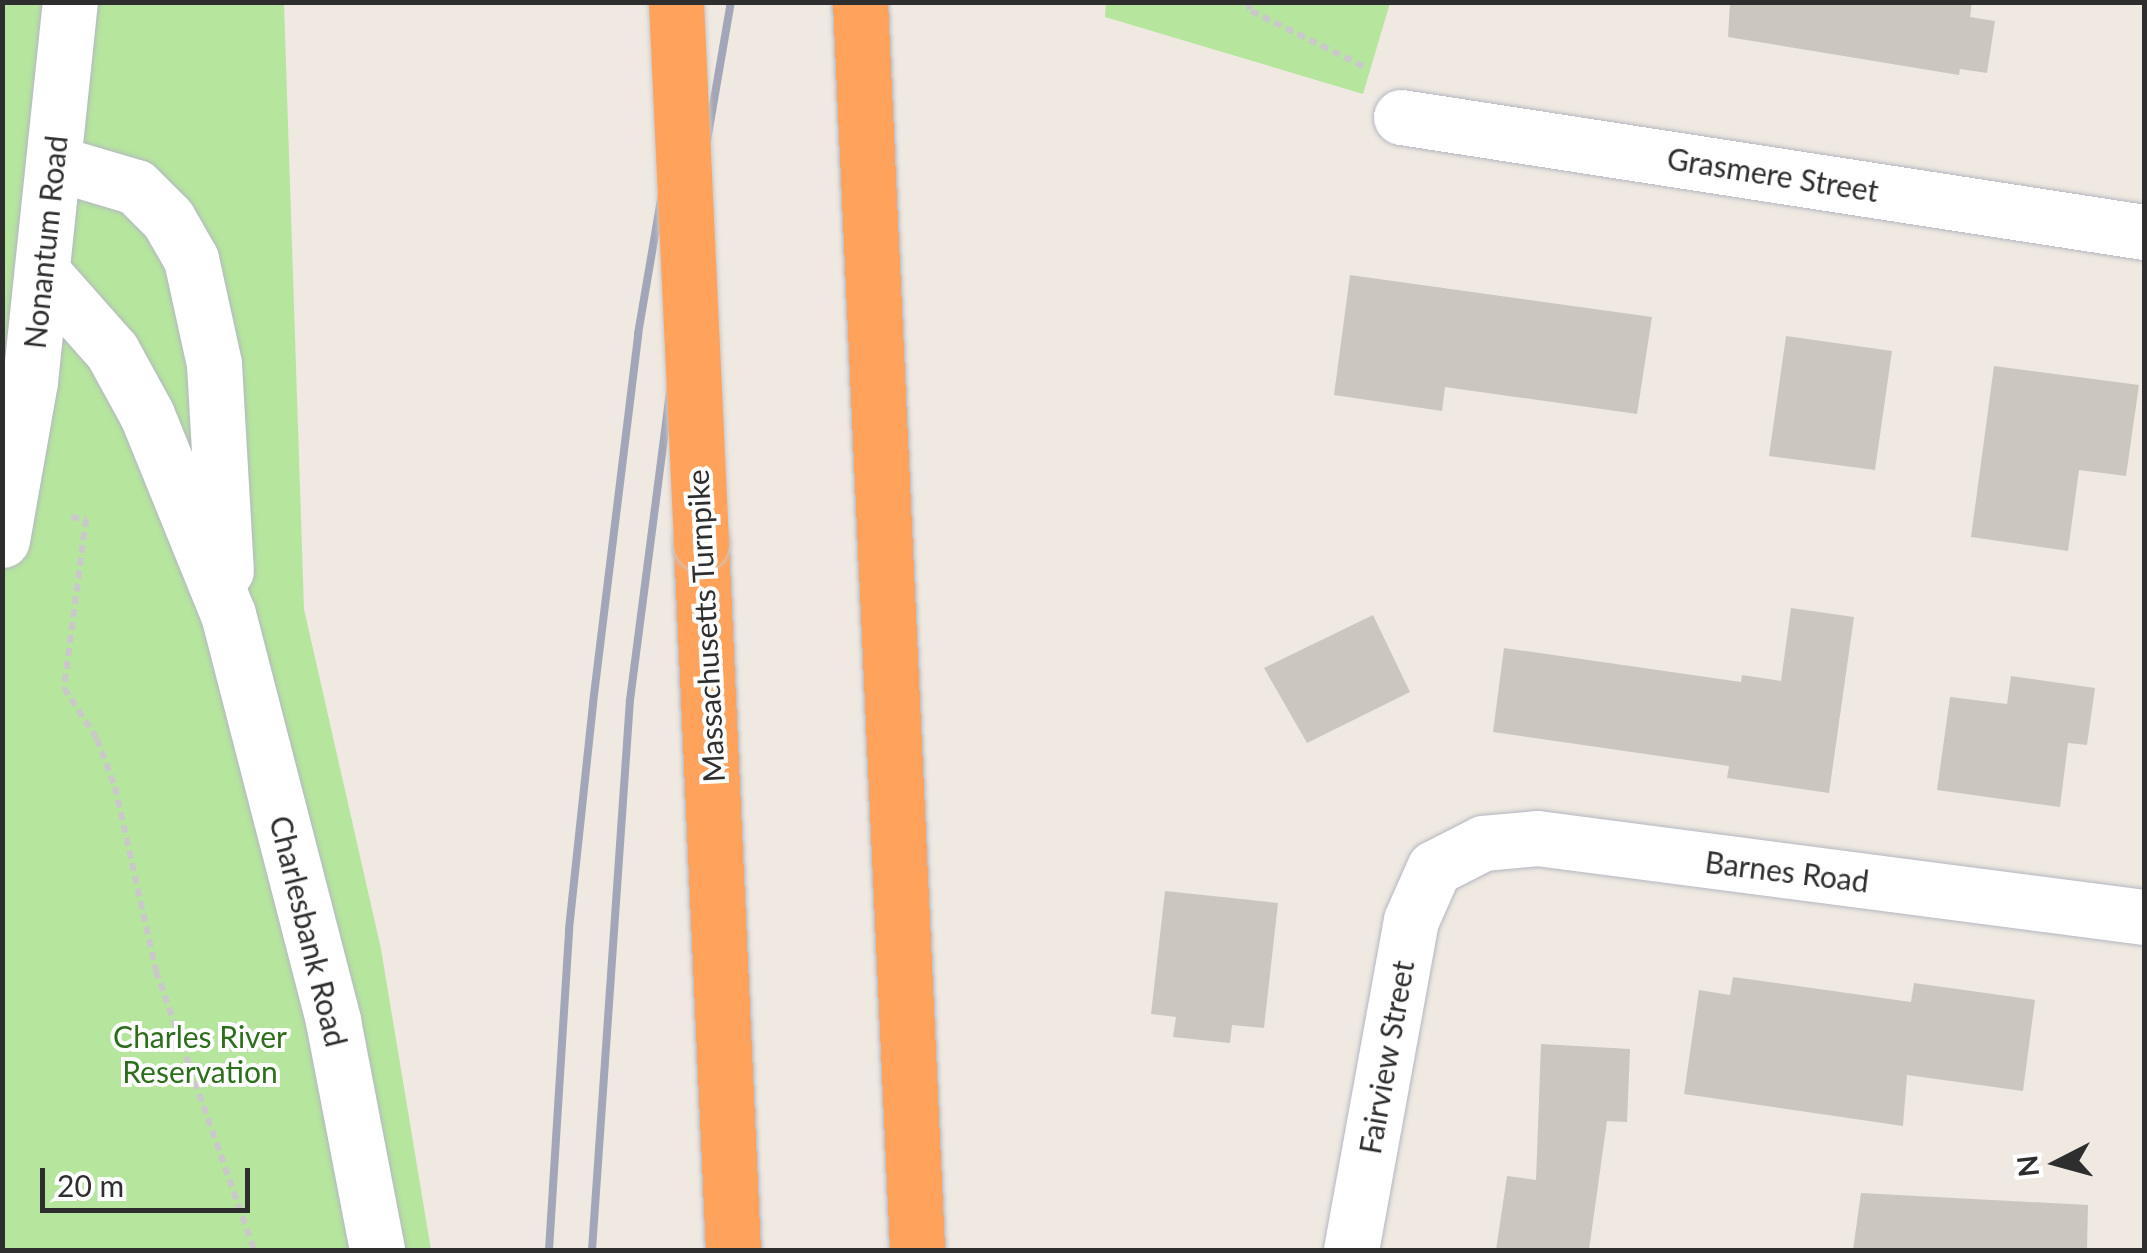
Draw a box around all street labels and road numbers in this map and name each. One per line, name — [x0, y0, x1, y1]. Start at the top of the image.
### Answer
street label: Nonantum Road — [16, 134, 74, 350]
street label: Grasmere Street — [1665, 140, 1881, 208]
street label: Massachusetts Turnpike — [679, 468, 731, 784]
street label: Charlesbank Road — [263, 812, 355, 1050]
street label: Barnes Road — [1703, 843, 1871, 899]
street label: Fairview Street — [1351, 957, 1421, 1157]

